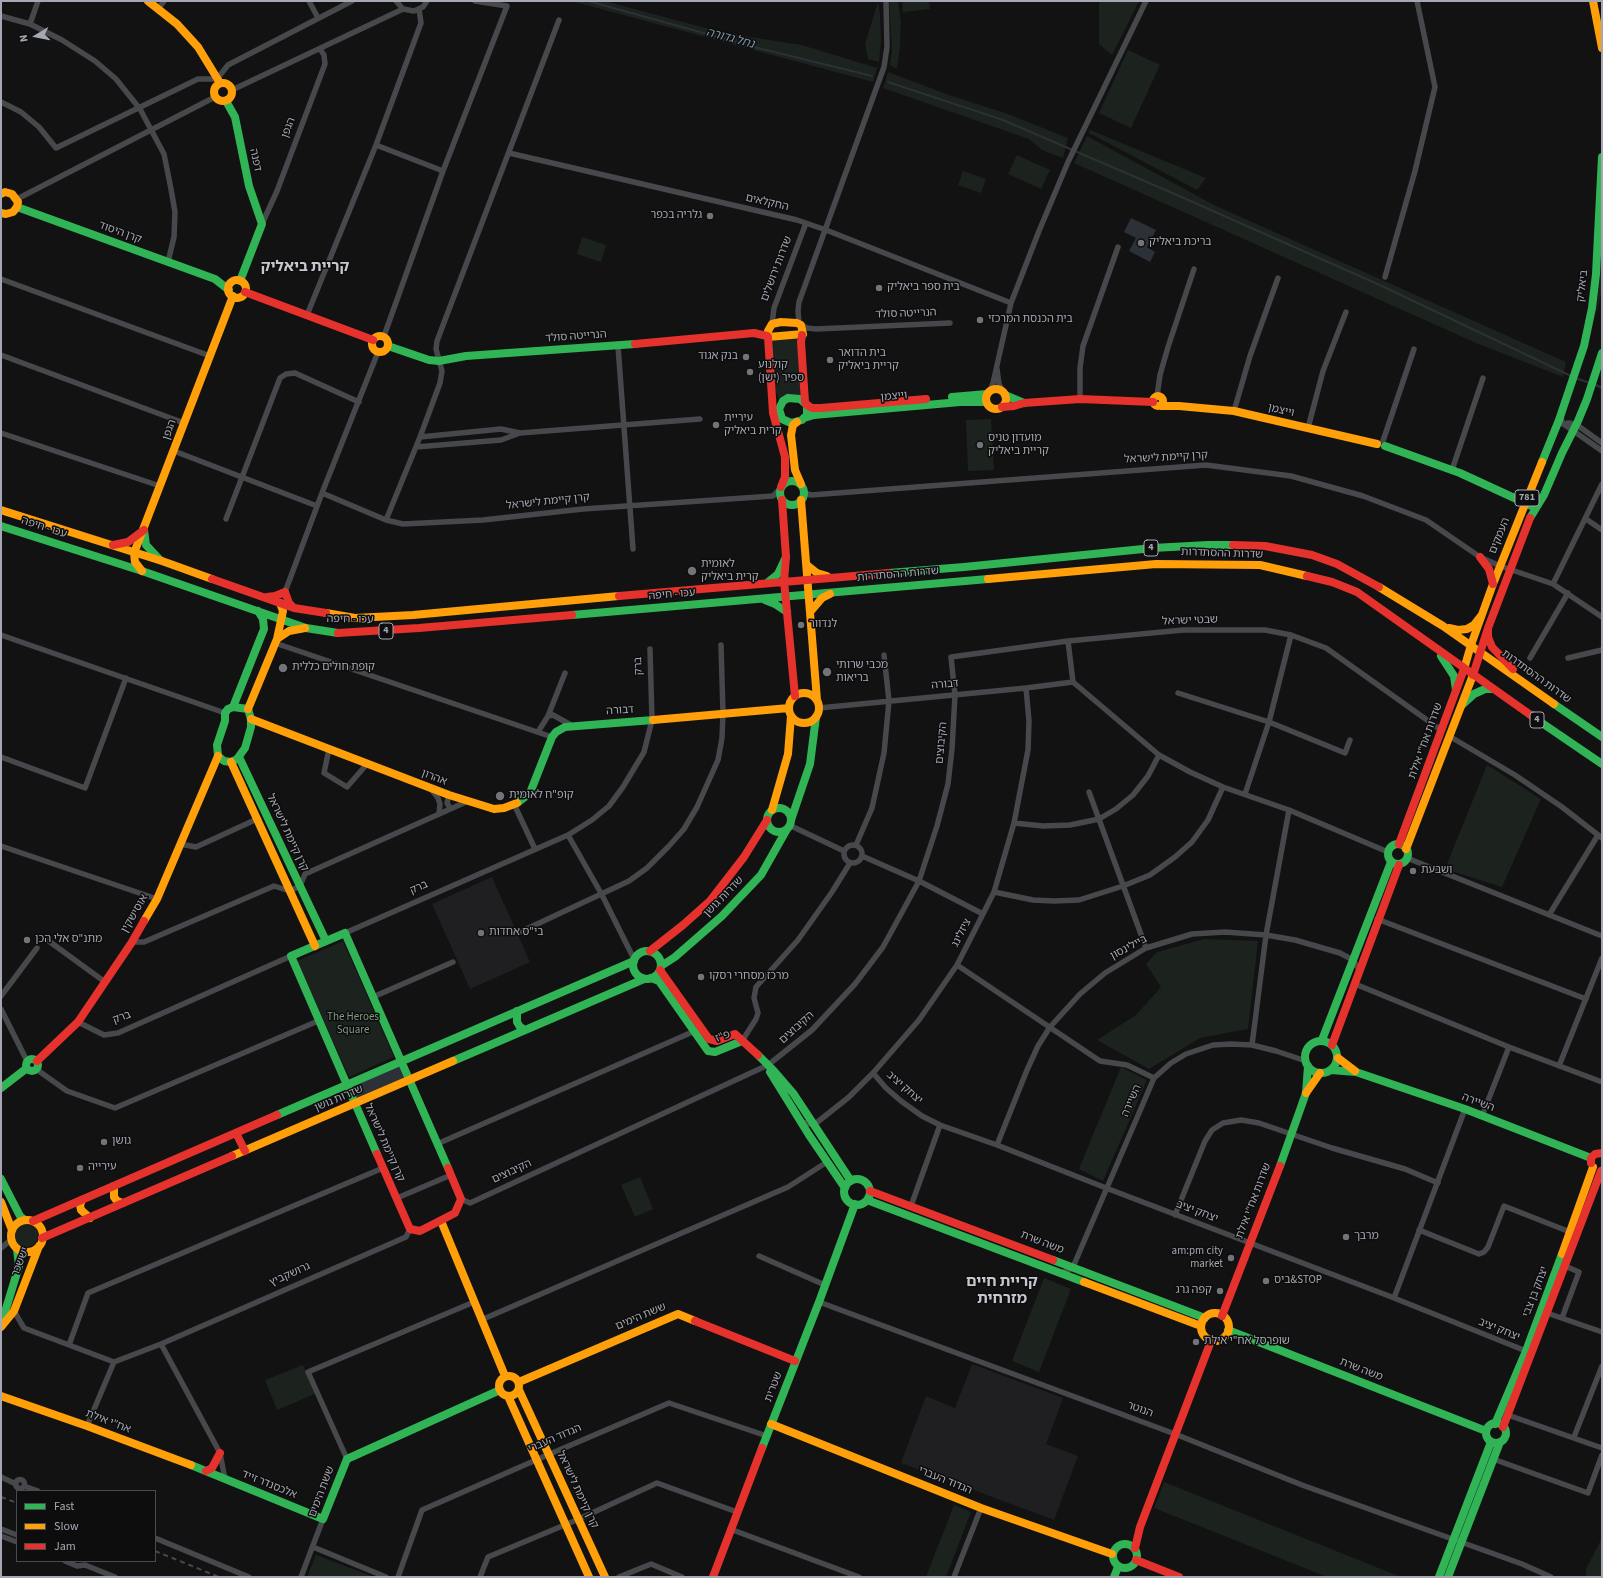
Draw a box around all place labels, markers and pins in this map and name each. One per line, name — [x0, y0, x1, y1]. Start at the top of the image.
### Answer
place label: גלריה בכפר — [650, 209, 702, 223]
marker: גלריה בכפר — [705, 211, 715, 221]
place label: בריכת ביאליק — [1149, 236, 1212, 250]
marker: בריכת ביאליק — [1136, 238, 1146, 248]
place label: בית ספר ביאליק — [887, 281, 960, 295]
marker: בית ספר ביאליק — [874, 283, 884, 293]
place label: בית הכנסת המרכזי — [988, 313, 1073, 327]
marker: בית הכנסת המרכזי — [975, 315, 985, 325]
place label: בית הדואר קריית ביאליק — [838, 347, 899, 373]
place label: בנק אגוד — [698, 350, 738, 364]
marker: בנק אגוד — [741, 352, 751, 362]
marker: בית הדואר קריית ביאליק — [825, 355, 835, 365]
place label: קולנוע ספיר (ישן) — [758, 359, 804, 385]
marker: קולנוע ספיר (ישן) — [745, 367, 755, 377]
place label: עיריית קרית ביאליק — [724, 412, 782, 438]
marker: עיריית קרית ביאליק — [711, 420, 721, 430]
place label: מועדון טניס קריית ביאליק — [988, 432, 1049, 458]
marker: מועדון טניס קריית ביאליק — [975, 440, 985, 450]
place label: לאומית קרית ביאליק — [701, 558, 759, 584]
marker: לאומית קרית ביאליק — [686, 565, 698, 577]
place label: לנדוור — [809, 618, 837, 632]
marker: לנדוור — [796, 620, 806, 630]
place label: מכבי שרותי בריאות — [836, 659, 888, 685]
place label: קופת חולים כללית — [292, 661, 375, 675]
marker: קופת חולים כללית — [277, 662, 289, 674]
marker: מכבי שרותי בריאות — [821, 666, 833, 678]
place label: קופ"ח לאומית — [509, 789, 574, 803]
marker: קופ"ח לאומית — [494, 790, 506, 802]
place label: ושבעת — [1421, 864, 1452, 878]
marker: ושבעת — [1408, 866, 1418, 876]
place label: בי"ס אחדות — [489, 926, 544, 940]
marker: בי"ס אחדות — [476, 928, 486, 938]
place label: מתנ"ס אלי הכן — [35, 933, 102, 947]
marker: מתנ"ס אלי הכן — [22, 935, 32, 945]
place label: מרכז מסחרי רסקו — [709, 970, 789, 984]
marker: מרכז מסחרי רסקו — [696, 972, 706, 982]
place label: גושן — [112, 1135, 131, 1149]
marker: גושן — [99, 1137, 109, 1147]
place label: עירייה — [88, 1161, 116, 1175]
marker: עירייה — [75, 1163, 85, 1173]
place label: מרבך — [1354, 1230, 1379, 1244]
marker: מרבך — [1341, 1232, 1351, 1242]
place label: am:pm city market — [1172, 1245, 1223, 1271]
marker: am:pm city market — [1226, 1253, 1236, 1263]
place label: ביס&STOP — [1274, 1274, 1322, 1288]
marker: ביס&STOP — [1261, 1276, 1271, 1286]
place label: קפה גרג — [1175, 1284, 1212, 1298]
marker: קפה גרג — [1215, 1286, 1225, 1296]
place label: שופרסל אח"י אילת — [1204, 1335, 1290, 1349]
marker: שופרסל אח"י אילת — [1191, 1337, 1201, 1347]

